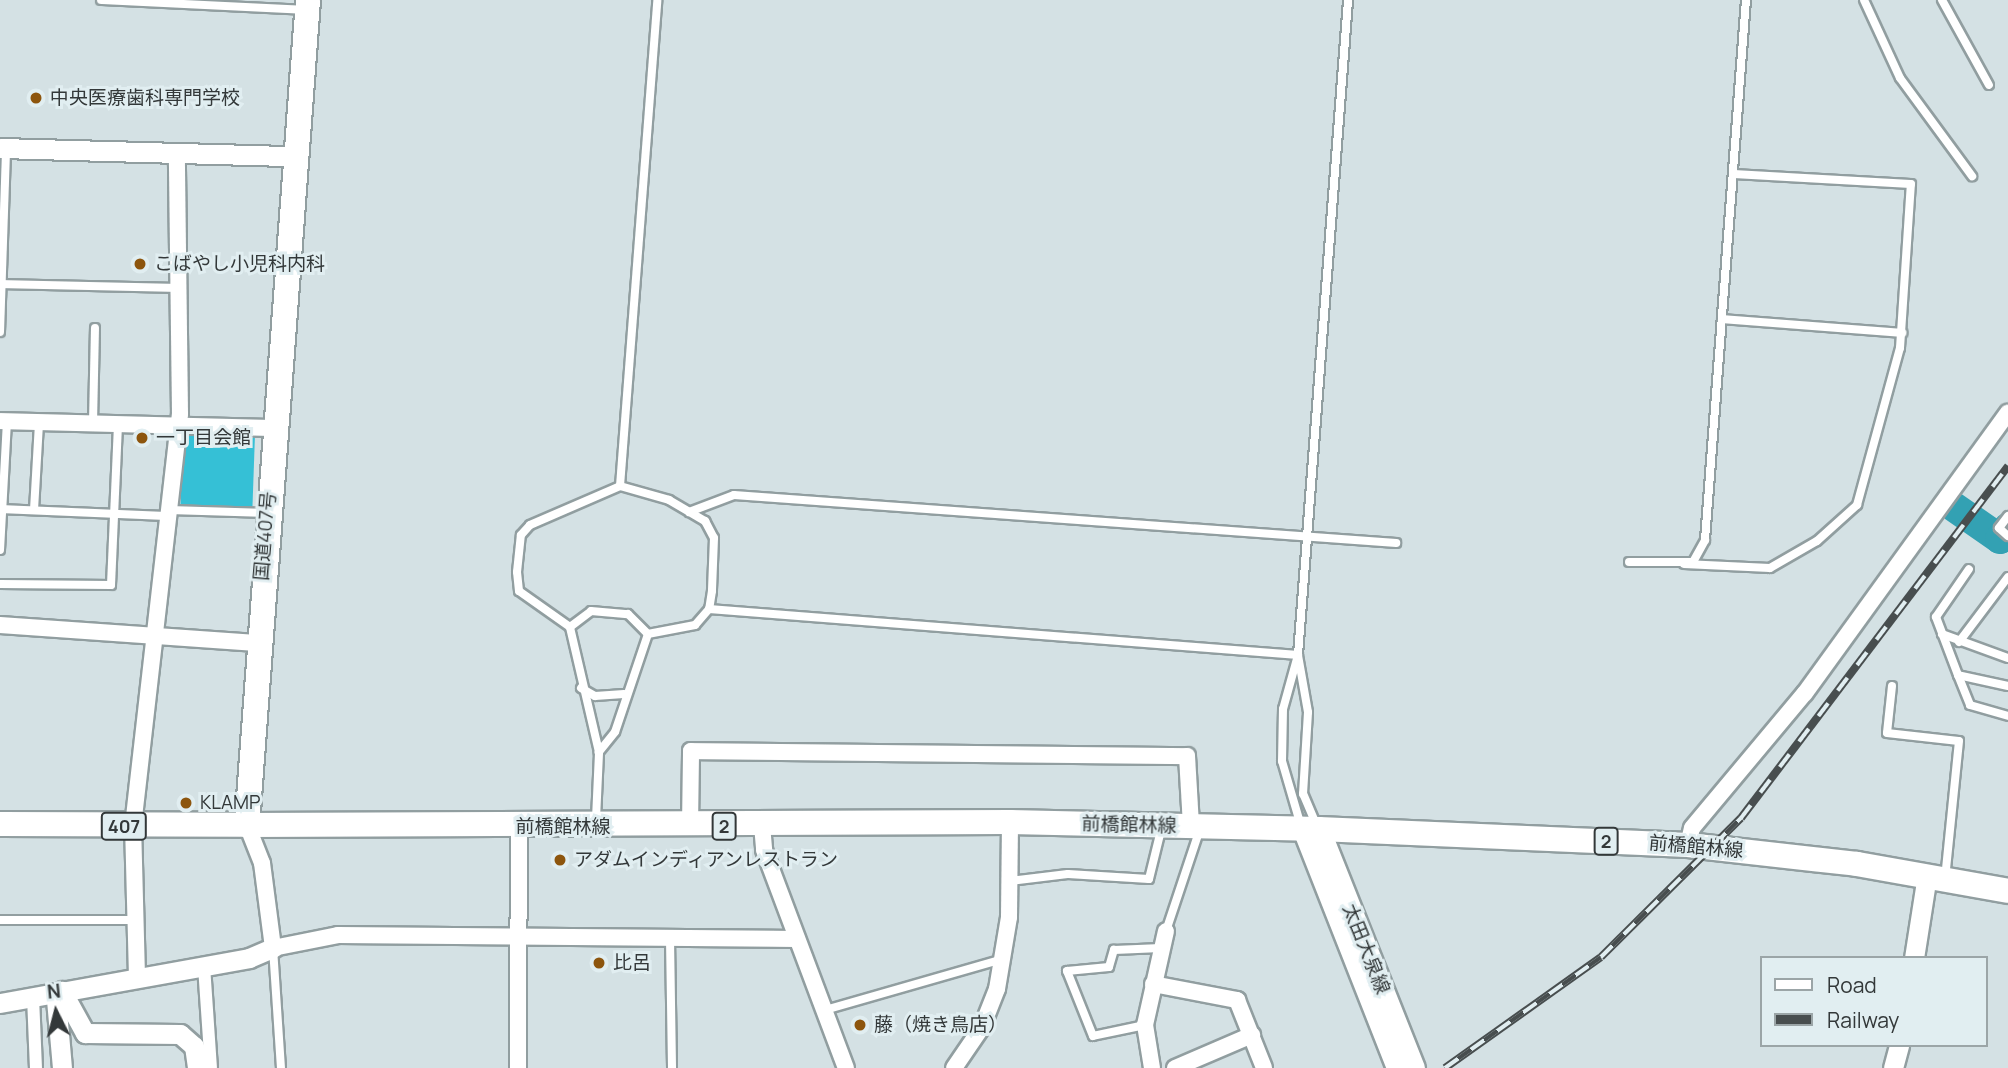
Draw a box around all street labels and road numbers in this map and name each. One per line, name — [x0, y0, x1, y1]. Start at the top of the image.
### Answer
street label: 国道407号 — [250, 491, 280, 581]
road number: 407 — [100, 812, 148, 840]
road number: 2 — [710, 812, 738, 840]
street label: 前橋館林線 — [1081, 813, 1177, 837]
street label: 前橋館林線 — [516, 816, 610, 838]
road number: 2 — [1592, 826, 1620, 856]
street label: 前橋館林線 — [1648, 832, 1744, 862]
street label: 太田大泉線 — [1338, 901, 1394, 997]

